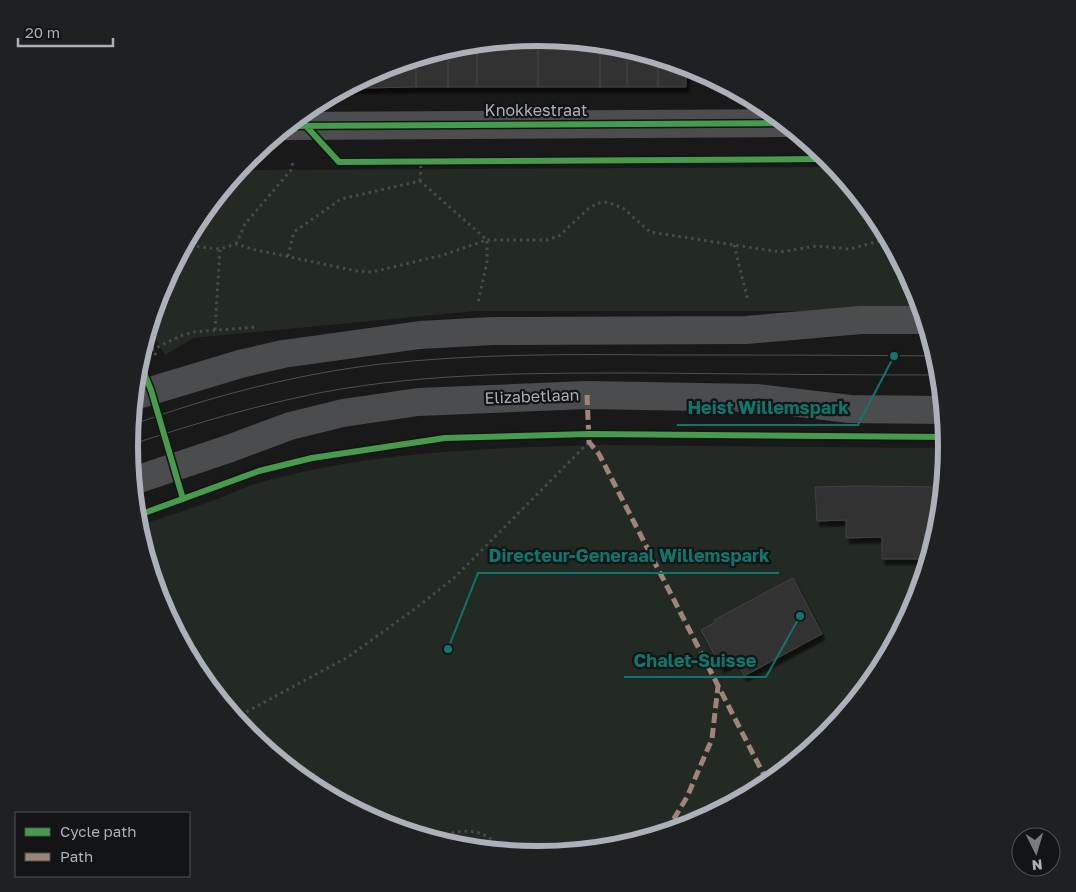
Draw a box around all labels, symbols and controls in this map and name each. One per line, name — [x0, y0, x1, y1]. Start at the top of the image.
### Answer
scale bar — [18, 15, 112, 47]
text: 20 m — [25, 23, 60, 41]
street label: Knokkestraat — [485, 100, 587, 120]
street label: Elizabetlaan — [484, 384, 580, 408]
callout: Heist Willemspark — [677, 392, 858, 425]
text: Heist Willemspark — [687, 396, 849, 418]
callout: Directeur-Generaal Willemspark — [478, 540, 779, 573]
text: Directeur-Generaal Willemspark — [489, 544, 770, 566]
callout: Chalet-Suisse — [624, 644, 766, 677]
text: Chalet-Suisse — [634, 649, 757, 671]
legend — [15, 812, 190, 877]
text: Cycle path — [60, 822, 136, 840]
north arrow — [1011, 827, 1061, 877]
text: Path — [60, 847, 93, 865]
text: N — [1031, 857, 1043, 874]

